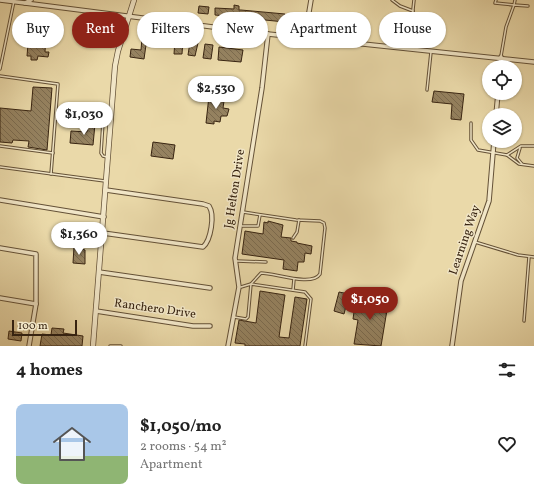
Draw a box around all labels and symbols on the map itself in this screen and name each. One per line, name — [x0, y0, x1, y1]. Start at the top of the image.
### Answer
pin: $2,530 — [183, 76, 249, 110]
pin: $1,030 — [51, 102, 117, 136]
street label: Jg Helton Drive — [221, 148, 249, 230]
street label: Learning Way — [446, 202, 485, 277]
pin: $1,360 — [46, 222, 112, 256]
pin: $1,050 — [337, 287, 403, 321]
street label: Ranchero Drive — [113, 295, 197, 323]
scale bar — [12, 318, 77, 337]

